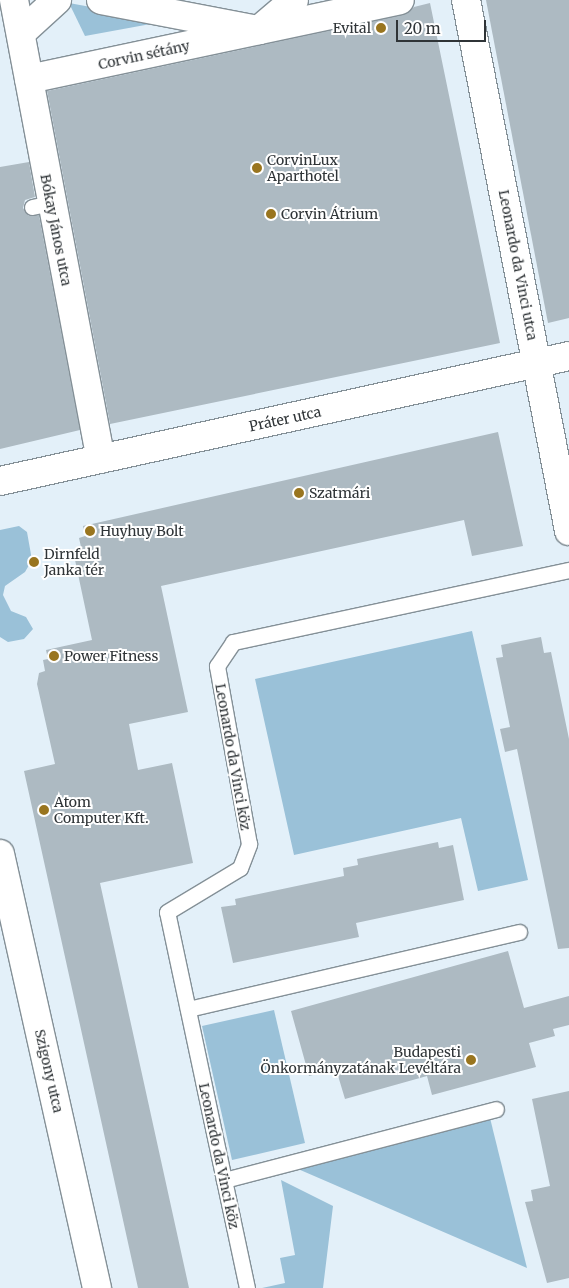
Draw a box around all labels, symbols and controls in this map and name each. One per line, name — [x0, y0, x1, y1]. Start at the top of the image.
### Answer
scale bar — [399, 10, 489, 42]
text: 20 m — [404, 19, 441, 38]
place label: Evital — [333, 20, 371, 36]
marker: Evital — [375, 22, 387, 34]
street label: Corvin sétány — [97, 37, 191, 73]
place label: CorvinLux Aparthotel — [267, 152, 339, 184]
marker: CorvinLux Aparthotel — [251, 162, 263, 174]
street label: Bókay János utca — [37, 173, 75, 287]
street label: Leonardo da Vinci utca — [495, 188, 541, 342]
place label: Corvin Átrium — [281, 206, 378, 222]
marker: Corvin Átrium — [265, 208, 277, 220]
street label: Práter utca — [248, 403, 322, 435]
place label: Szatmári — [309, 485, 370, 501]
marker: Szatmári — [293, 487, 305, 499]
place label: Huyhuy Bolt — [100, 523, 184, 539]
marker: Huyhuy Bolt — [84, 525, 96, 537]
place label: Dirnfeld Janka tér — [44, 546, 104, 578]
marker: Dirnfeld Janka tér — [28, 556, 40, 568]
place label: Power Fitness — [64, 648, 158, 664]
marker: Power Fitness — [48, 650, 60, 662]
street label: Leonardo da Vinci köz — [212, 682, 254, 832]
place label: Atom Computer Kft. — [54, 794, 149, 826]
marker: Atom Computer Kft. — [38, 804, 50, 816]
street label: Szigony utca — [31, 1028, 67, 1114]
place label: Budapesti Önkormányzatának Levéltára — [261, 1044, 461, 1076]
marker: Budapesti Önkormányzatának Levéltára — [465, 1054, 477, 1066]
street label: Leonardo da Vinci köz — [195, 1082, 243, 1230]

